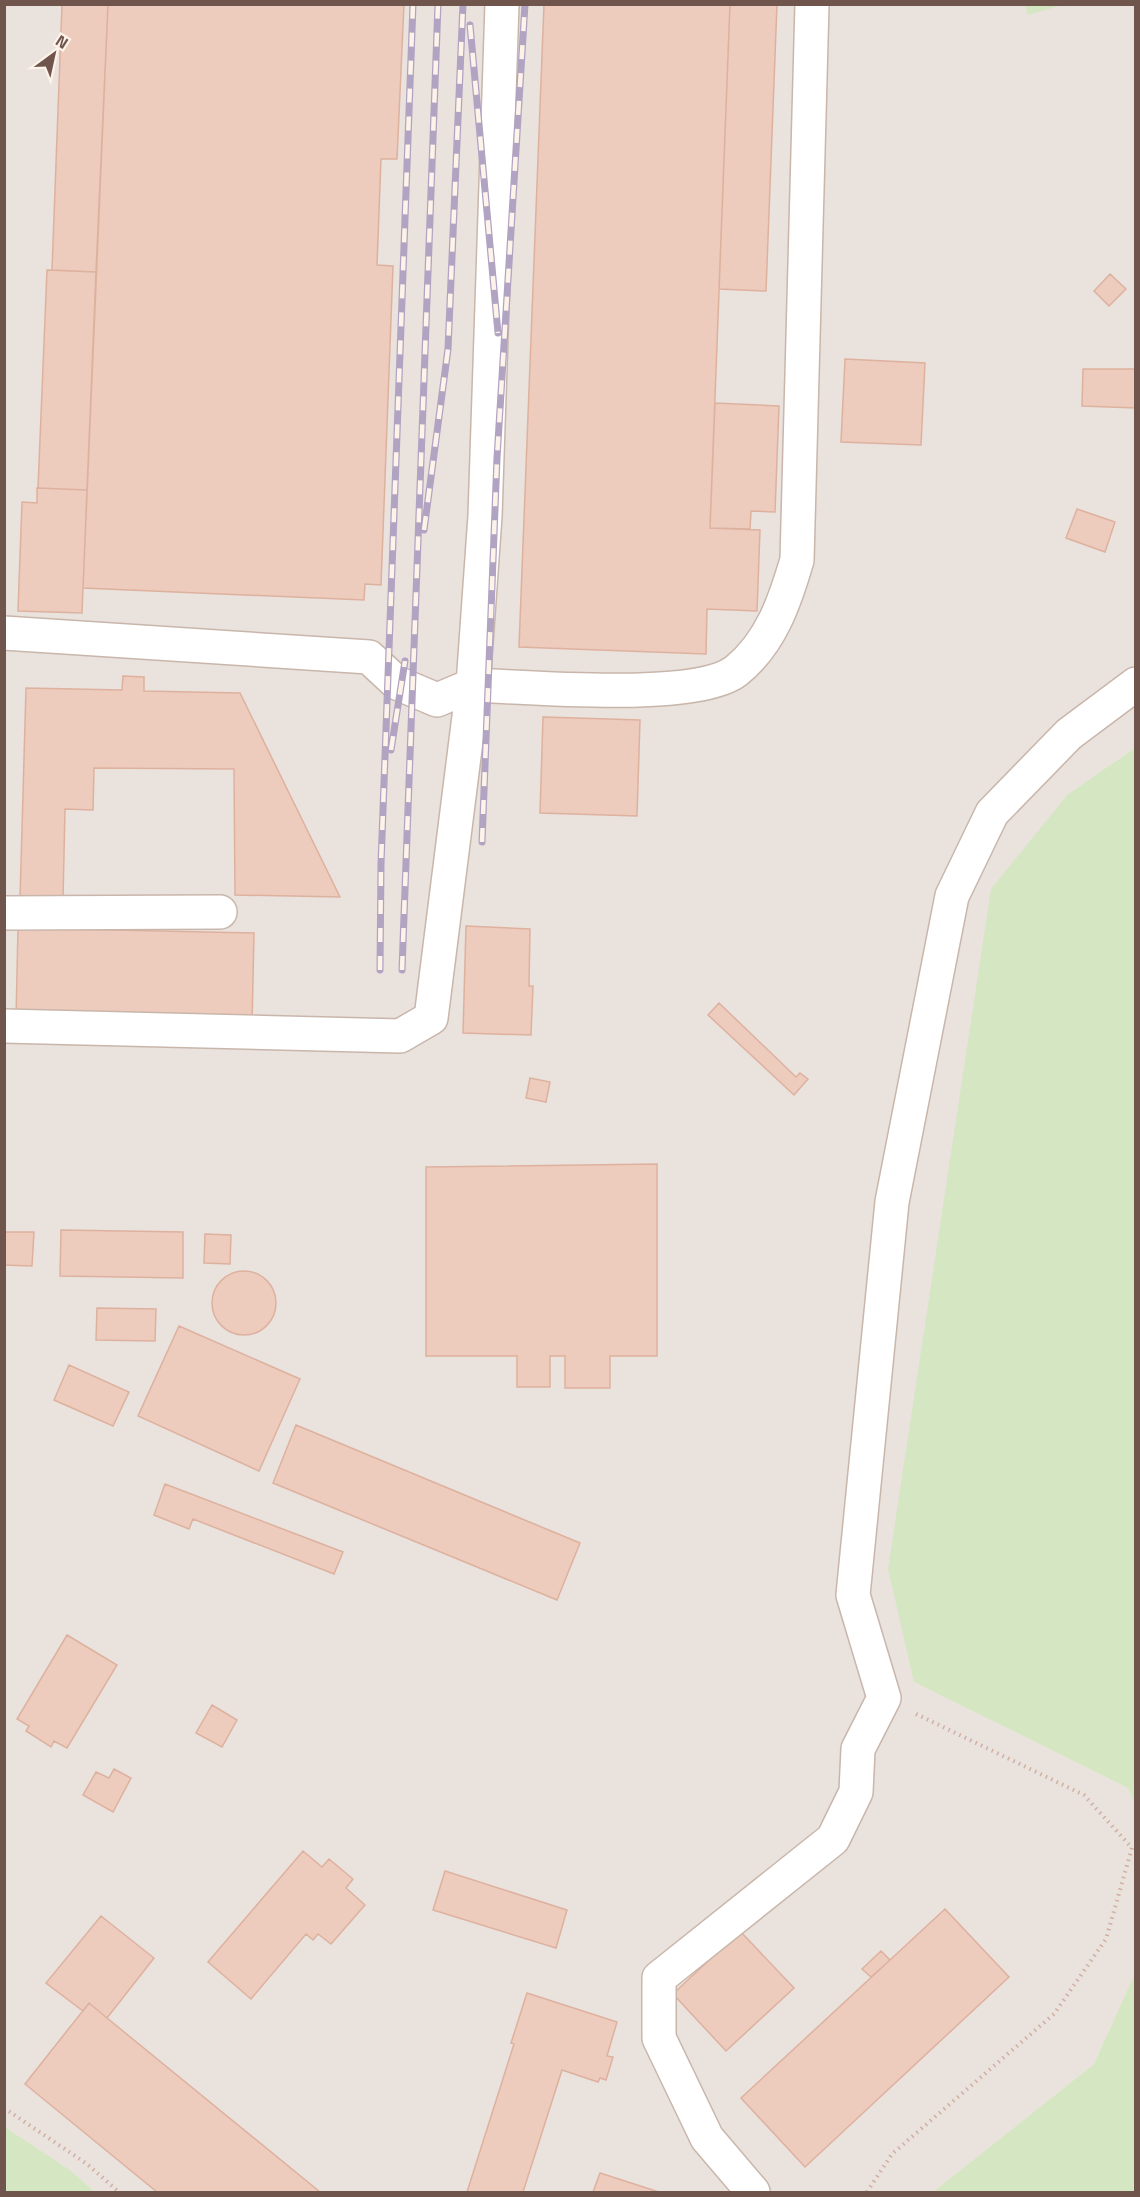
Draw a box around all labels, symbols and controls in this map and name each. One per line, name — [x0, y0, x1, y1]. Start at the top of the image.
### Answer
north arrow — [24, 24, 84, 84]
text: N — [51, 28, 73, 55]

